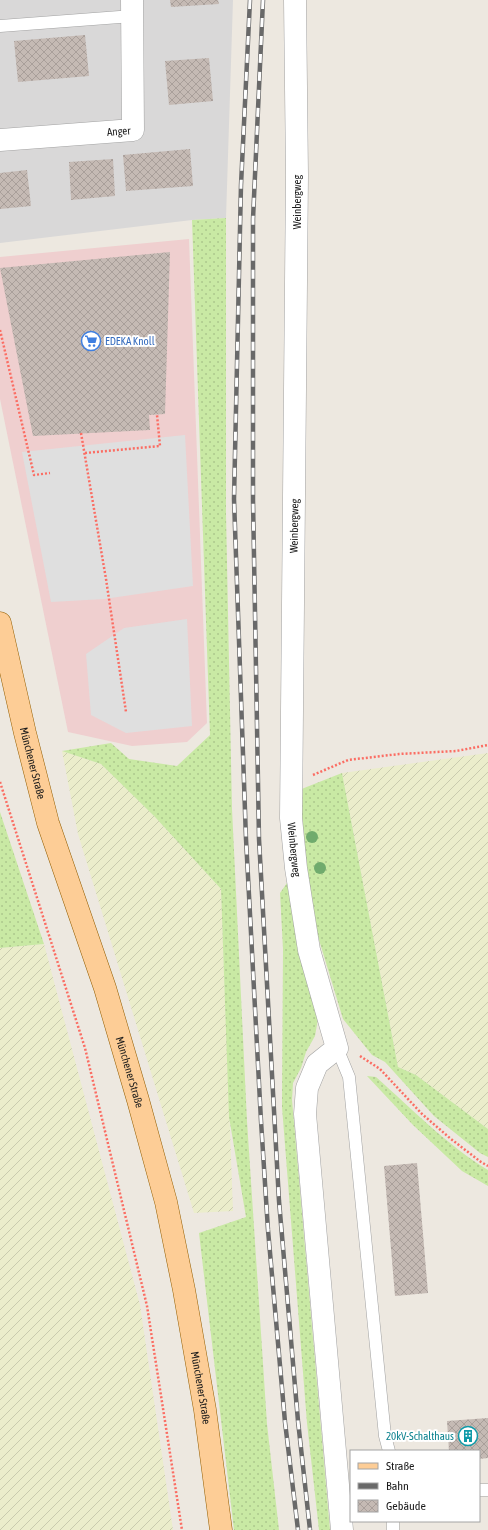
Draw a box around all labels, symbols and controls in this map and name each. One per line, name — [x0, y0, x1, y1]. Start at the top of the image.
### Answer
street label: Anger — [106, 124, 132, 138]
street label: Weinbergweg — [291, 174, 303, 229]
supermarket icon: EDEKA Knoll — [80, 330, 102, 352]
place label: EDEKA Knoll — [105, 335, 155, 347]
street label: Weinbergweg — [288, 498, 300, 553]
street label: Münchener Straße — [18, 726, 48, 800]
street label: Weinbergweg — [285, 822, 303, 878]
street label: Münchener Straße — [114, 1035, 146, 1109]
street label: Münchener Straße — [189, 1351, 213, 1425]
building icon: 20kV-Schalthaus — [457, 1425, 479, 1447]
place label: 20kV-Schalthaus — [386, 1430, 454, 1442]
legend — [350, 1450, 480, 1522]
text: Straße — [386, 1459, 414, 1473]
text: Bahn — [386, 1479, 409, 1493]
text: Gebäude — [386, 1499, 426, 1513]

